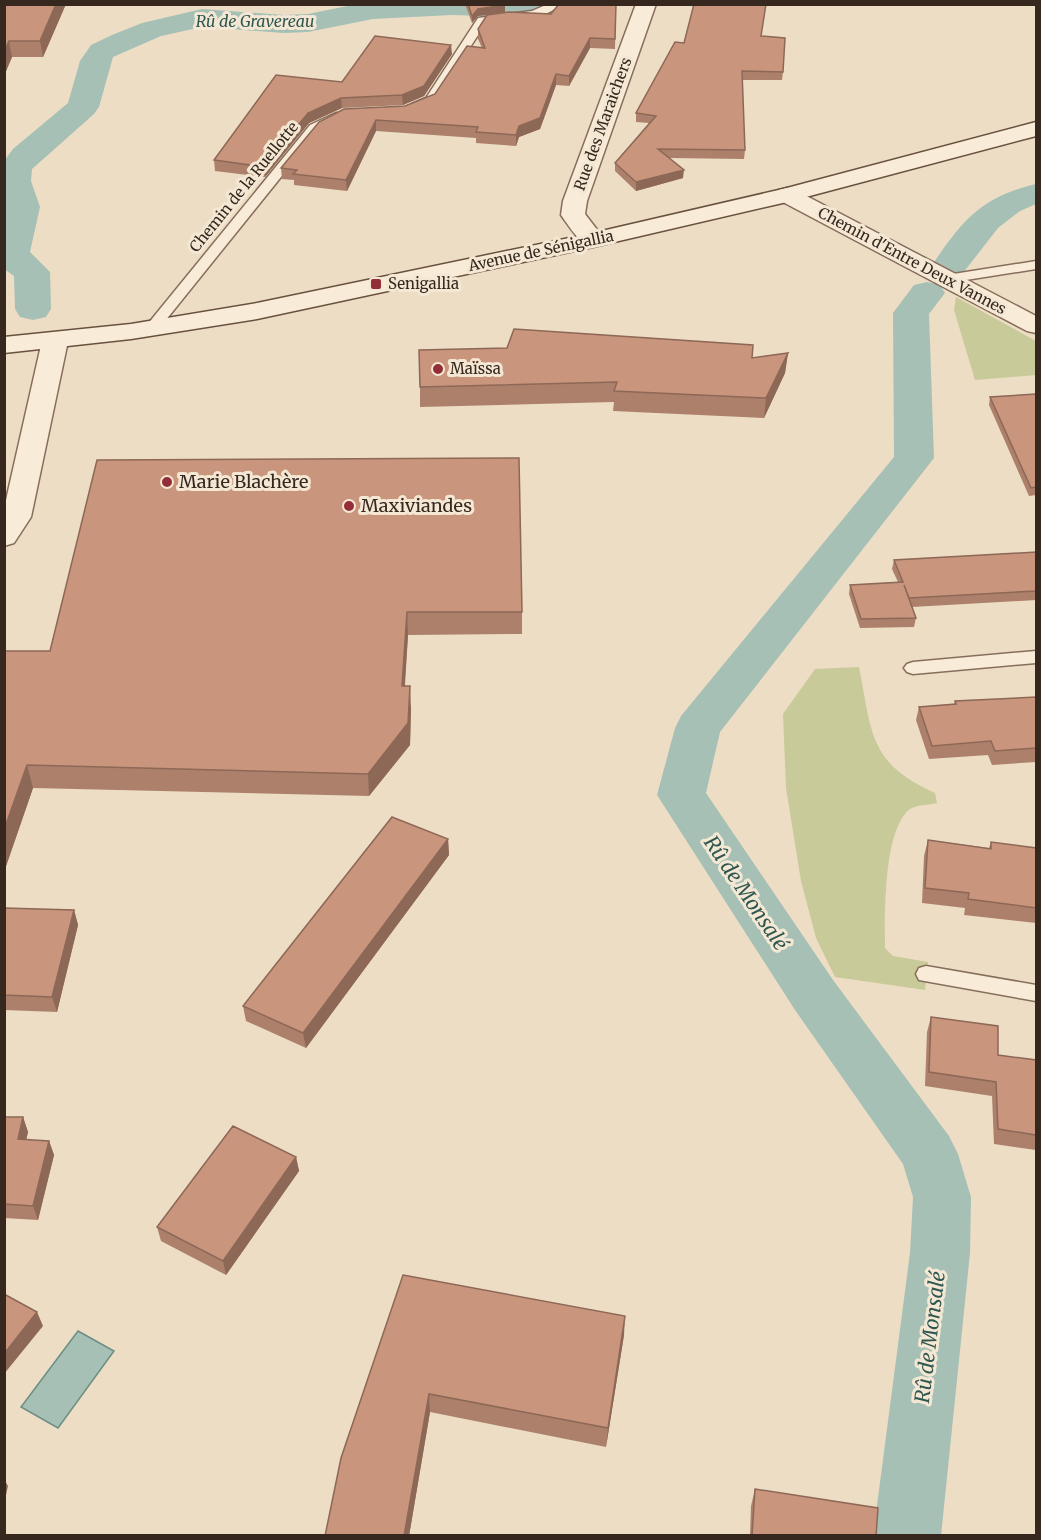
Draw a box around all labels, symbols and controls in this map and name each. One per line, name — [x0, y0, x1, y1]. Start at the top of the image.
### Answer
water label: Rû de Gravereau — [196, 11, 314, 31]
street label: Rue des Maraichers — [570, 55, 635, 193]
street label: Chemin de la Ruellotte — [185, 118, 302, 256]
street label: Chemin d'Entre Deux Vannes — [815, 203, 1010, 318]
street label: Avenue de Sénigallia — [466, 226, 615, 275]
place label: Senigallia — [388, 274, 459, 293]
marker: Senigallia — [369, 277, 383, 291]
place label: Maïssa — [450, 359, 501, 378]
marker: Maïssa — [431, 362, 445, 376]
place label: Marie Blachère — [179, 470, 308, 493]
marker: Marie Blachère — [160, 475, 174, 489]
place label: Maxiviandes — [361, 494, 472, 517]
marker: Maxiviandes — [342, 499, 356, 513]
water label: Rû de Monsalé — [699, 831, 794, 955]
water label: Rû de Monsalé — [909, 1269, 950, 1404]

